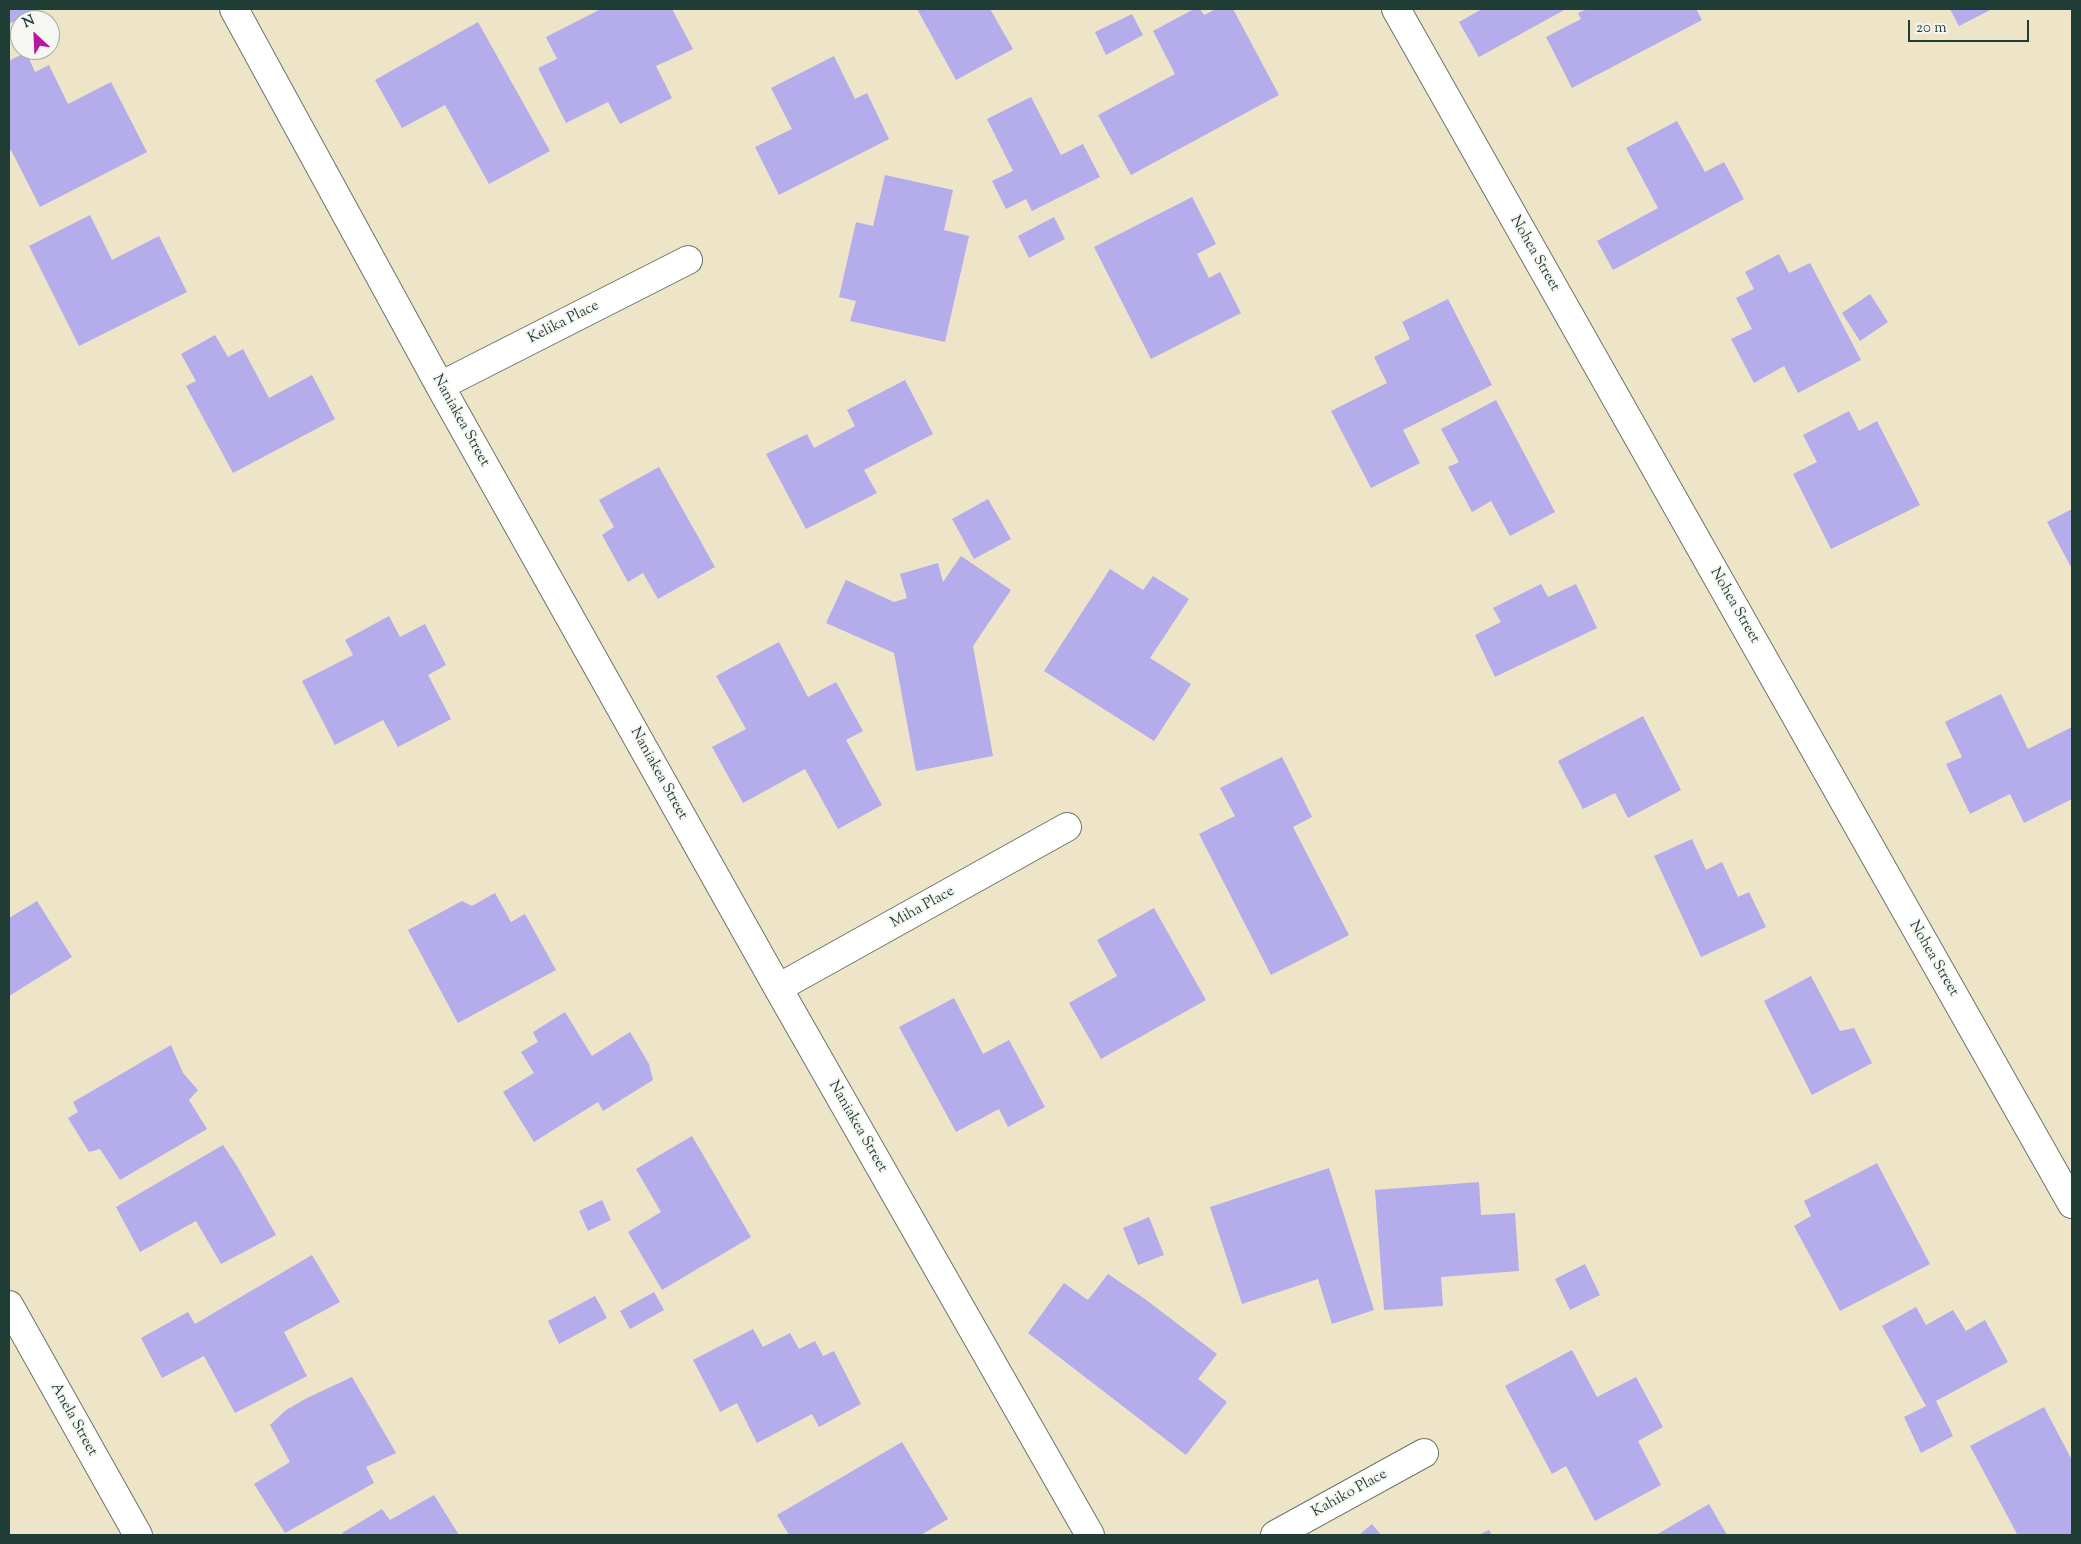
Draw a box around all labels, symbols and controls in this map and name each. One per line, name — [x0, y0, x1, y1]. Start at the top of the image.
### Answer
north arrow — [10, 10, 60, 60]
scale bar — [1911, 10, 2032, 42]
text: N — [20, 11, 38, 34]
text: 20 m — [1916, 18, 1947, 39]
street label: Nohea Street — [1505, 213, 1563, 295]
street label: Kelika Place — [526, 298, 602, 348]
street label: Naniakea Street — [427, 372, 493, 470]
street label: Nohea Street — [1705, 565, 1763, 647]
street label: Naniakea Street — [625, 725, 691, 823]
street label: Miha Place — [888, 883, 958, 933]
street label: Nohea Street — [1904, 918, 1962, 1000]
street label: Naniakea Street — [824, 1078, 890, 1176]
street label: Anela Street — [46, 1380, 100, 1460]
street label: Kahiko Place — [1309, 1466, 1391, 1522]

